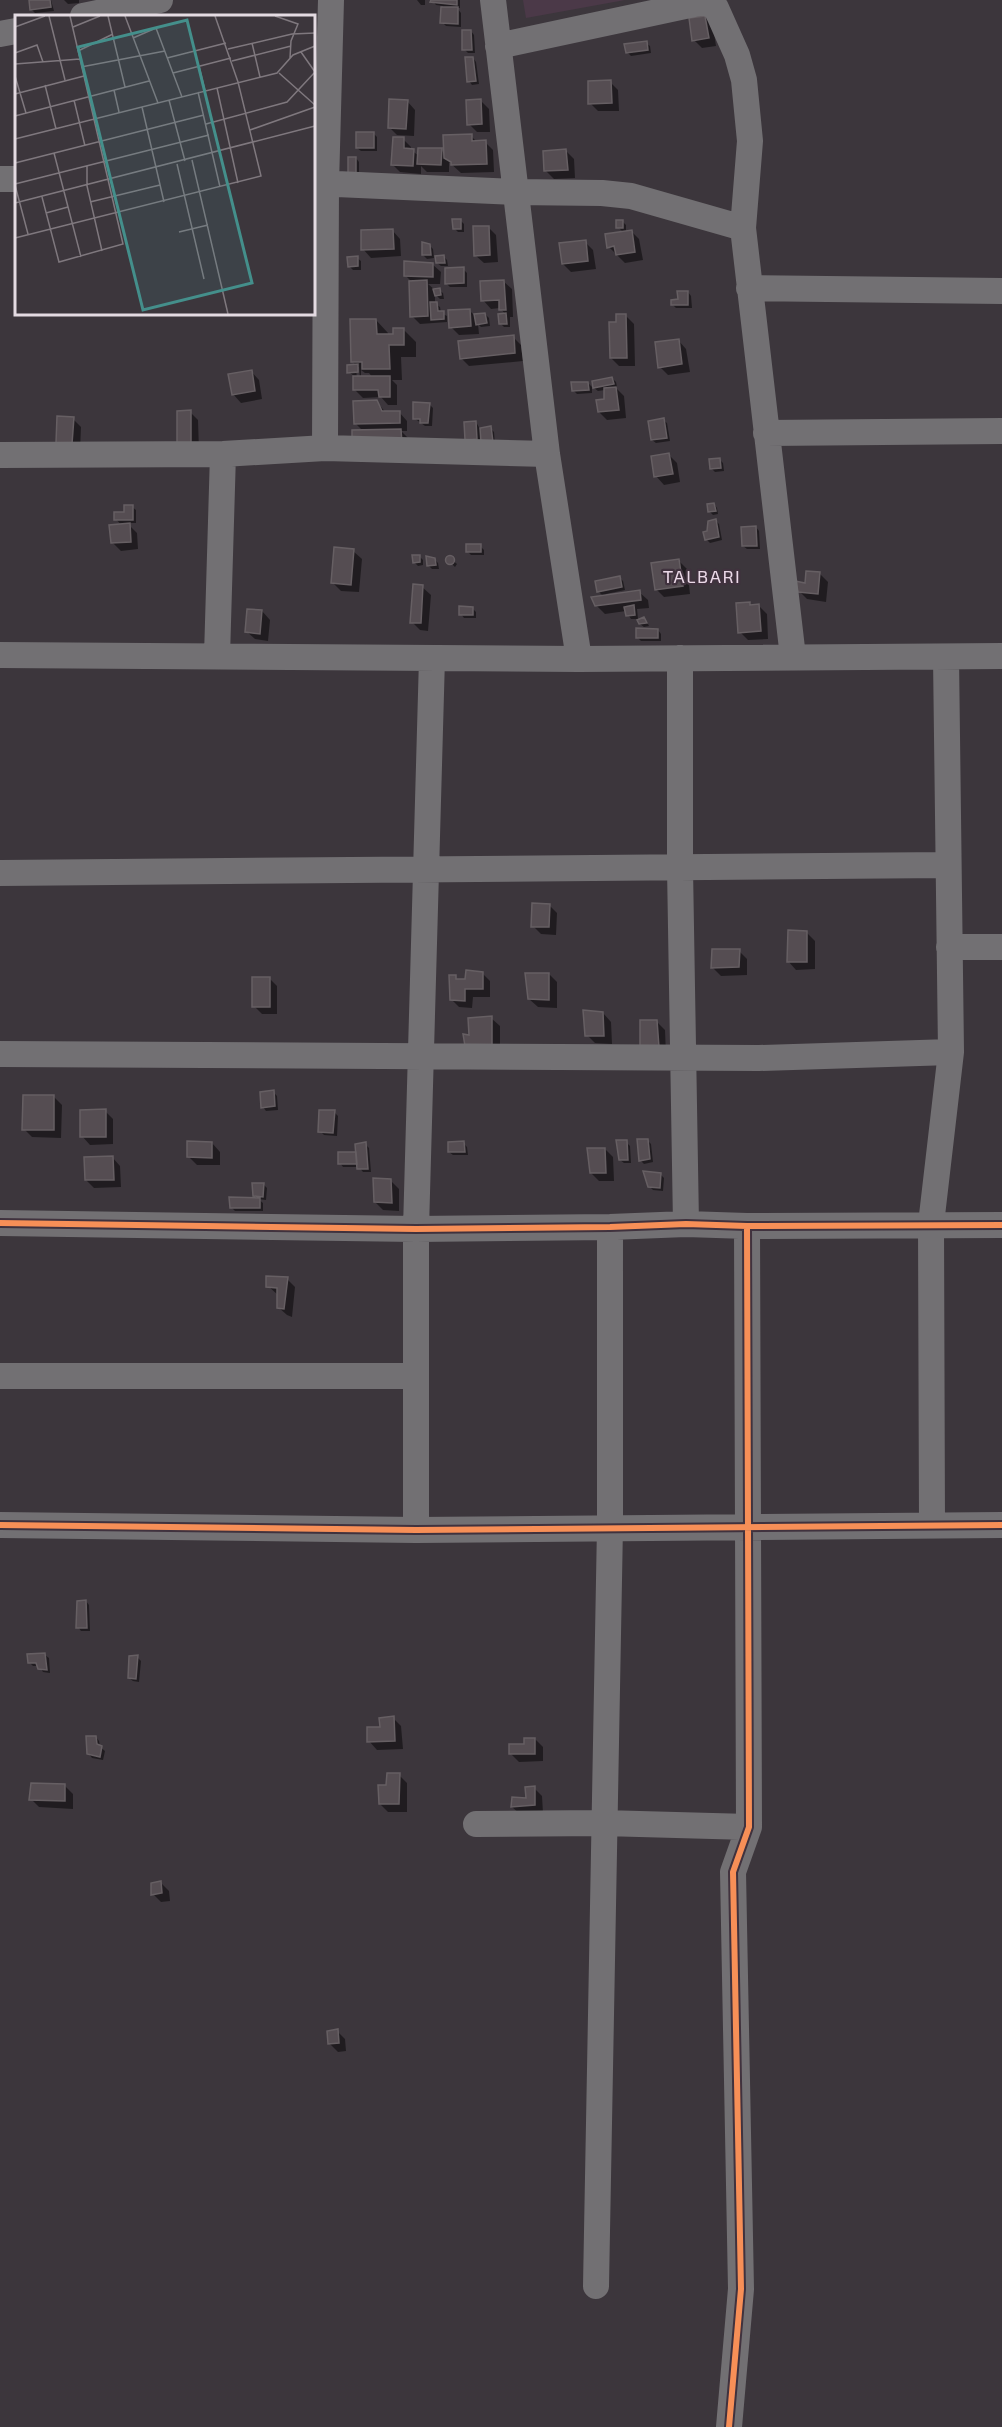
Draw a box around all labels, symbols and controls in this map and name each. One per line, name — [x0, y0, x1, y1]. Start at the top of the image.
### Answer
inset map — [15, 15, 315, 315]
district label: TALBARI — [663, 565, 741, 587]

